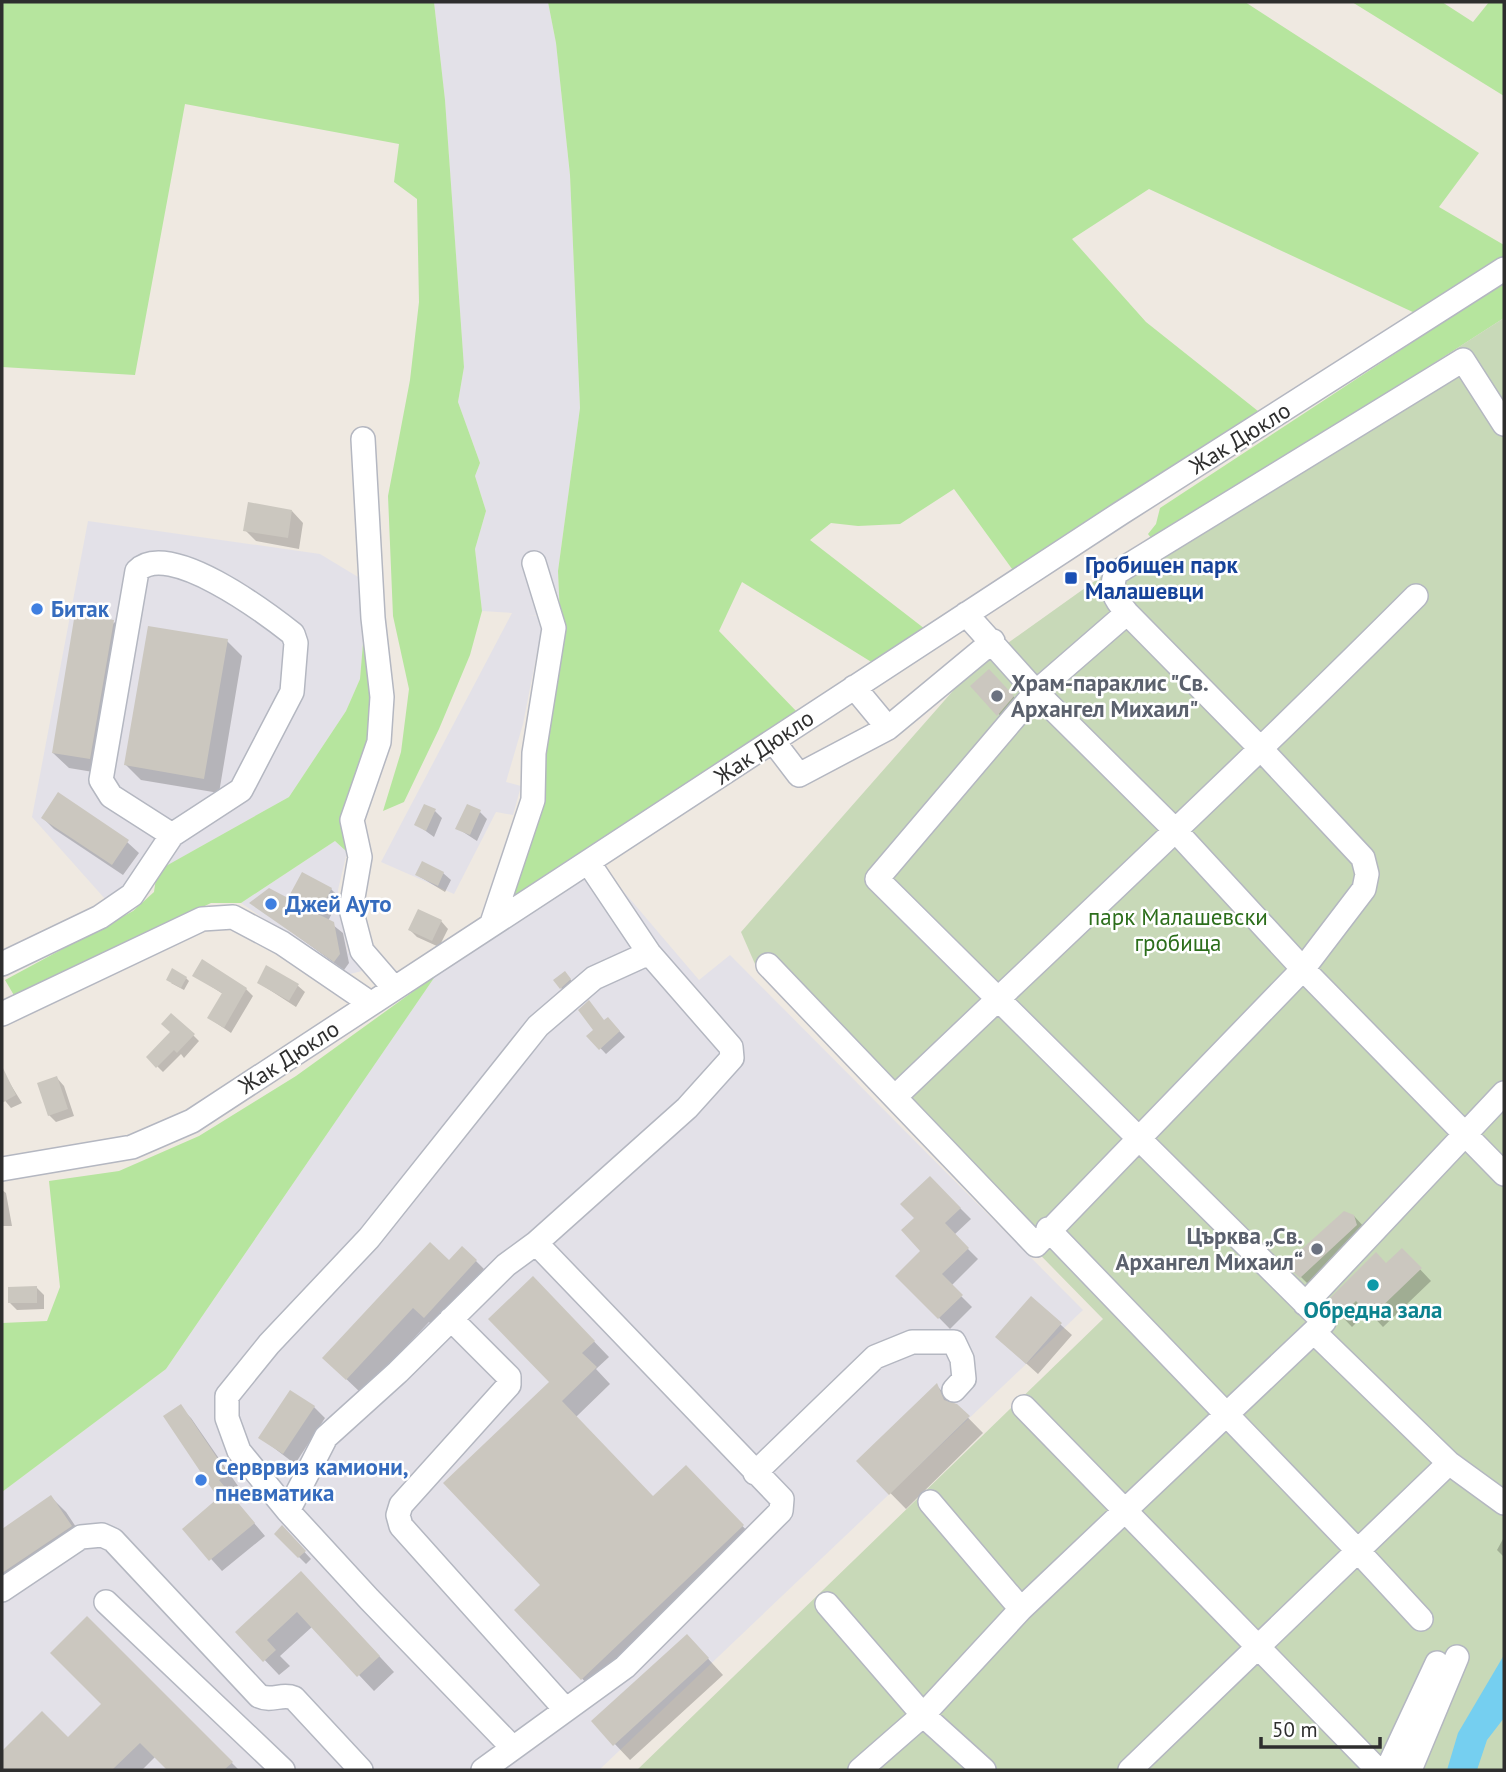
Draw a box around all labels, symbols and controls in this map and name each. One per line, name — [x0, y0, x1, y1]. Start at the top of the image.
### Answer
street label: Жак Дюкло — [1183, 395, 1296, 481]
place label: Гробищен парк Малашевци — [1085, 550, 1238, 605]
marker: Гробищен парк Малашевци — [1063, 570, 1079, 586]
place label: Битак — [51, 594, 110, 623]
marker: Битак — [29, 601, 45, 617]
place label: Храм-параклис "Св. Архангел Михаил" — [1011, 668, 1209, 723]
marker: Храм-параклис "Св. Архангел Михаил" — [989, 688, 1005, 704]
street label: Жак Дюкло — [708, 703, 819, 791]
place label: Джей Ауто — [285, 889, 392, 918]
marker: Джей Ауто — [263, 896, 279, 912]
park label: парк Малашевски гробища — [1088, 902, 1268, 957]
street label: Жак Дюкло — [232, 1013, 344, 1100]
place label: Църква „Св. Архангел Михаил“ — [1116, 1221, 1303, 1276]
marker: Църква „Св. Архангел Михаил“ — [1309, 1241, 1325, 1257]
marker: Обредна зала — [1365, 1277, 1381, 1293]
place label: Обредна зала — [1304, 1295, 1442, 1324]
place label: Серврвиз камиони, пневматика — [215, 1452, 409, 1507]
marker: Серврвиз камиони, пневматика — [193, 1472, 209, 1488]
scale bar — [1261, 1706, 1380, 1750]
text: 50 m — [1272, 1716, 1318, 1743]

